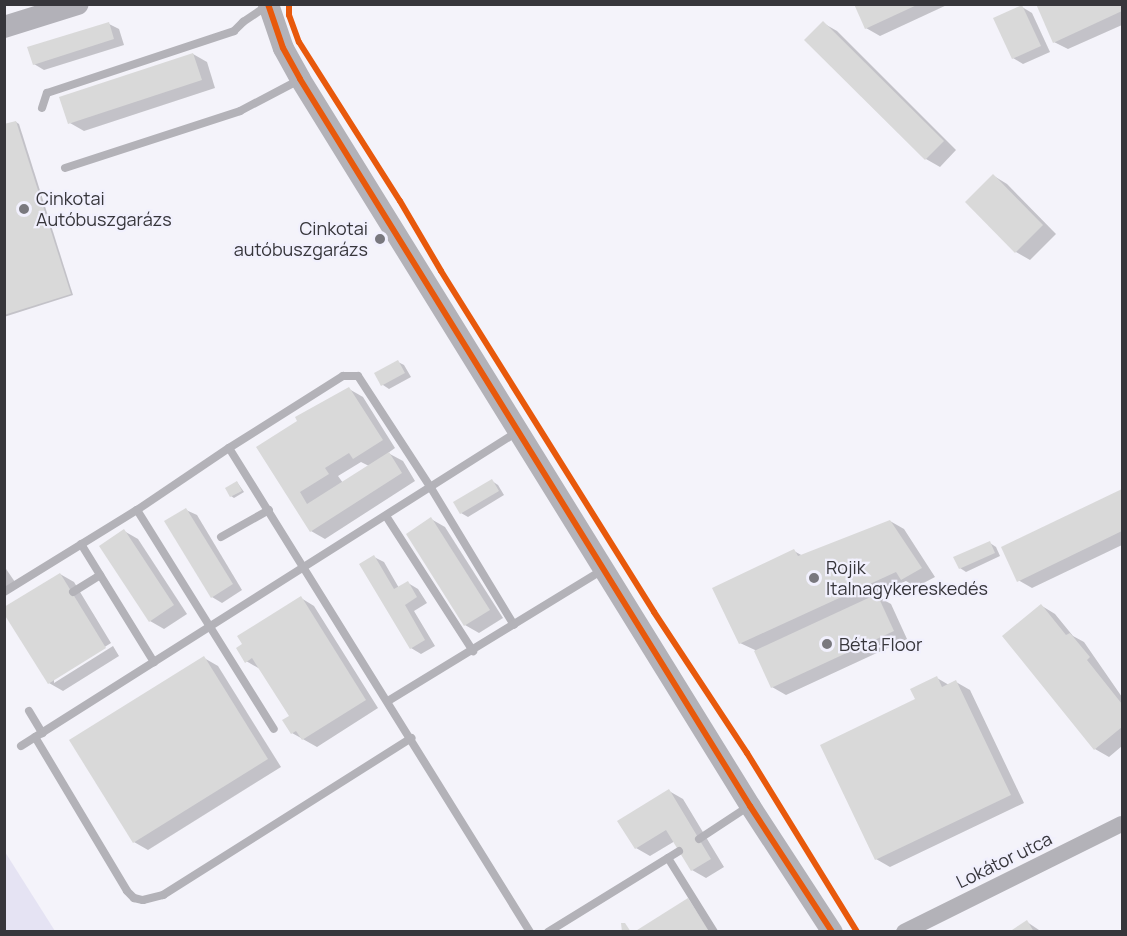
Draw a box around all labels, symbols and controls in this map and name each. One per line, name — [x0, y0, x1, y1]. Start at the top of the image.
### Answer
place label: Cinkotai Autóbuszgarázs — [36, 188, 172, 230]
marker: Cinkotai Autóbuszgarázs — [17, 202, 31, 216]
place label: Cinkotai autóbuszgarázs — [234, 218, 368, 260]
marker: Cinkotai autóbuszgarázs — [373, 232, 387, 246]
place label: Rojik Italnagykereskedés — [826, 557, 988, 600]
marker: Rojik Italnagykereskedés — [807, 571, 821, 585]
place label: Béta Floor — [839, 633, 922, 655]
marker: Béta Floor — [820, 637, 834, 651]
street label: Lokátor utca — [953, 828, 1055, 892]

